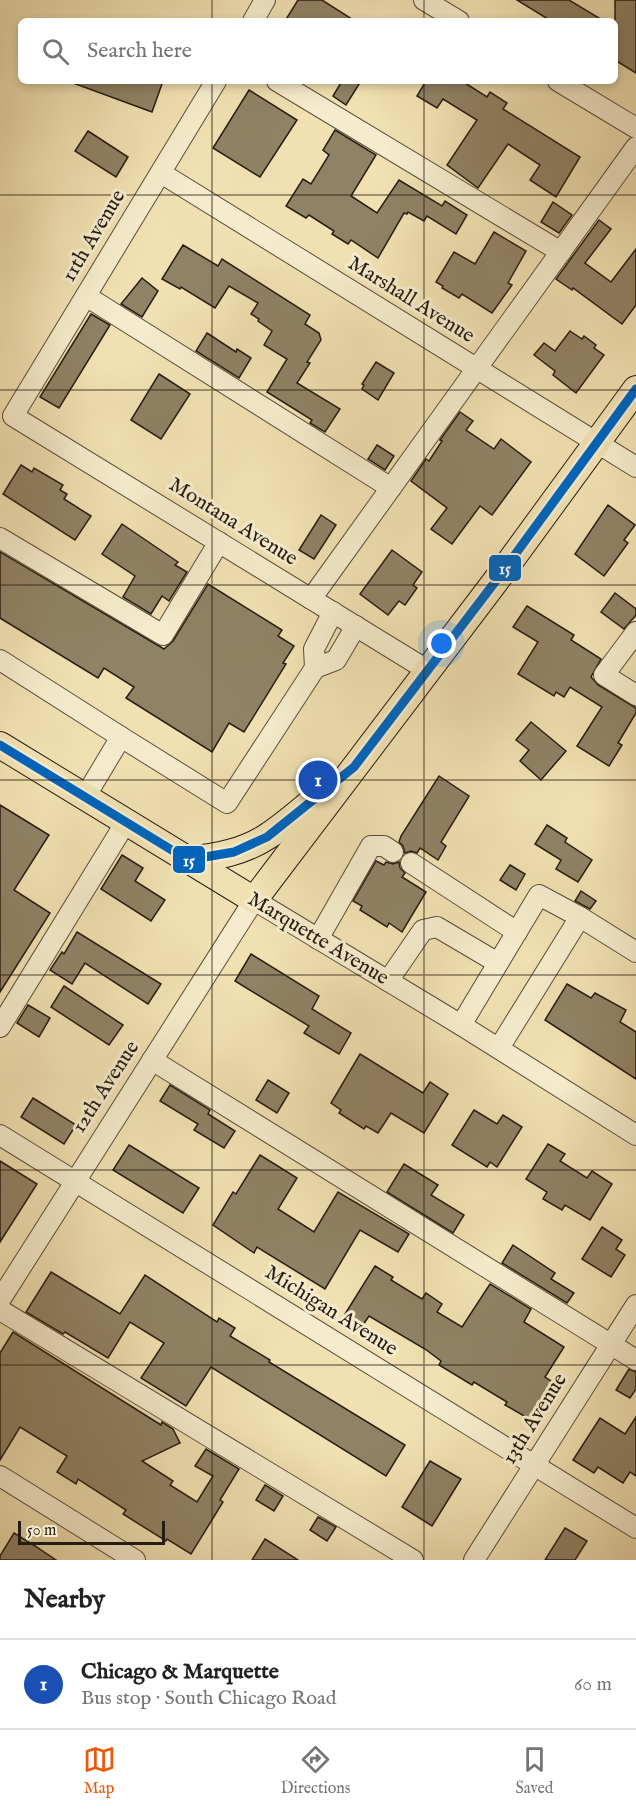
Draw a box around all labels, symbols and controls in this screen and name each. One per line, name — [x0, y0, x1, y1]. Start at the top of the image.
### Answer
search box — [18, 18, 618, 84]
icon: search — [39, 35, 72, 68]
text: Search here — [87, 37, 192, 65]
street label: 11th Avenue — [56, 185, 132, 287]
street label: Marshall Avenue — [343, 250, 480, 350]
street label: Montana Avenue — [163, 472, 303, 573]
line badge: 15 — [488, 554, 522, 582]
text: 15 — [499, 560, 511, 580]
your location — [427, 629, 456, 658]
pin: 1 — [298, 758, 338, 802]
line badge: 15 — [172, 845, 206, 874]
text: 15 — [183, 852, 195, 872]
street label: Marquette Avenue — [242, 886, 394, 992]
street label: 12th Avenue — [66, 1035, 146, 1138]
street label: Michigan Avenue — [260, 1259, 403, 1363]
street label: 13th Avenue — [496, 1368, 574, 1470]
scale bar — [18, 1518, 165, 1546]
text: 50 m — [27, 1521, 56, 1541]
text: Nearby — [24, 1583, 105, 1616]
text: Chicago & Marquette — [81, 1658, 279, 1686]
text: 1 — [40, 1672, 47, 1697]
text: 60 m — [574, 1672, 612, 1697]
text: Bus stop · South Chicago Road — [81, 1686, 336, 1711]
tab: Map — [83, 1743, 116, 1799]
tab: Directions — [281, 1743, 350, 1799]
tab: Saved — [516, 1743, 553, 1799]

